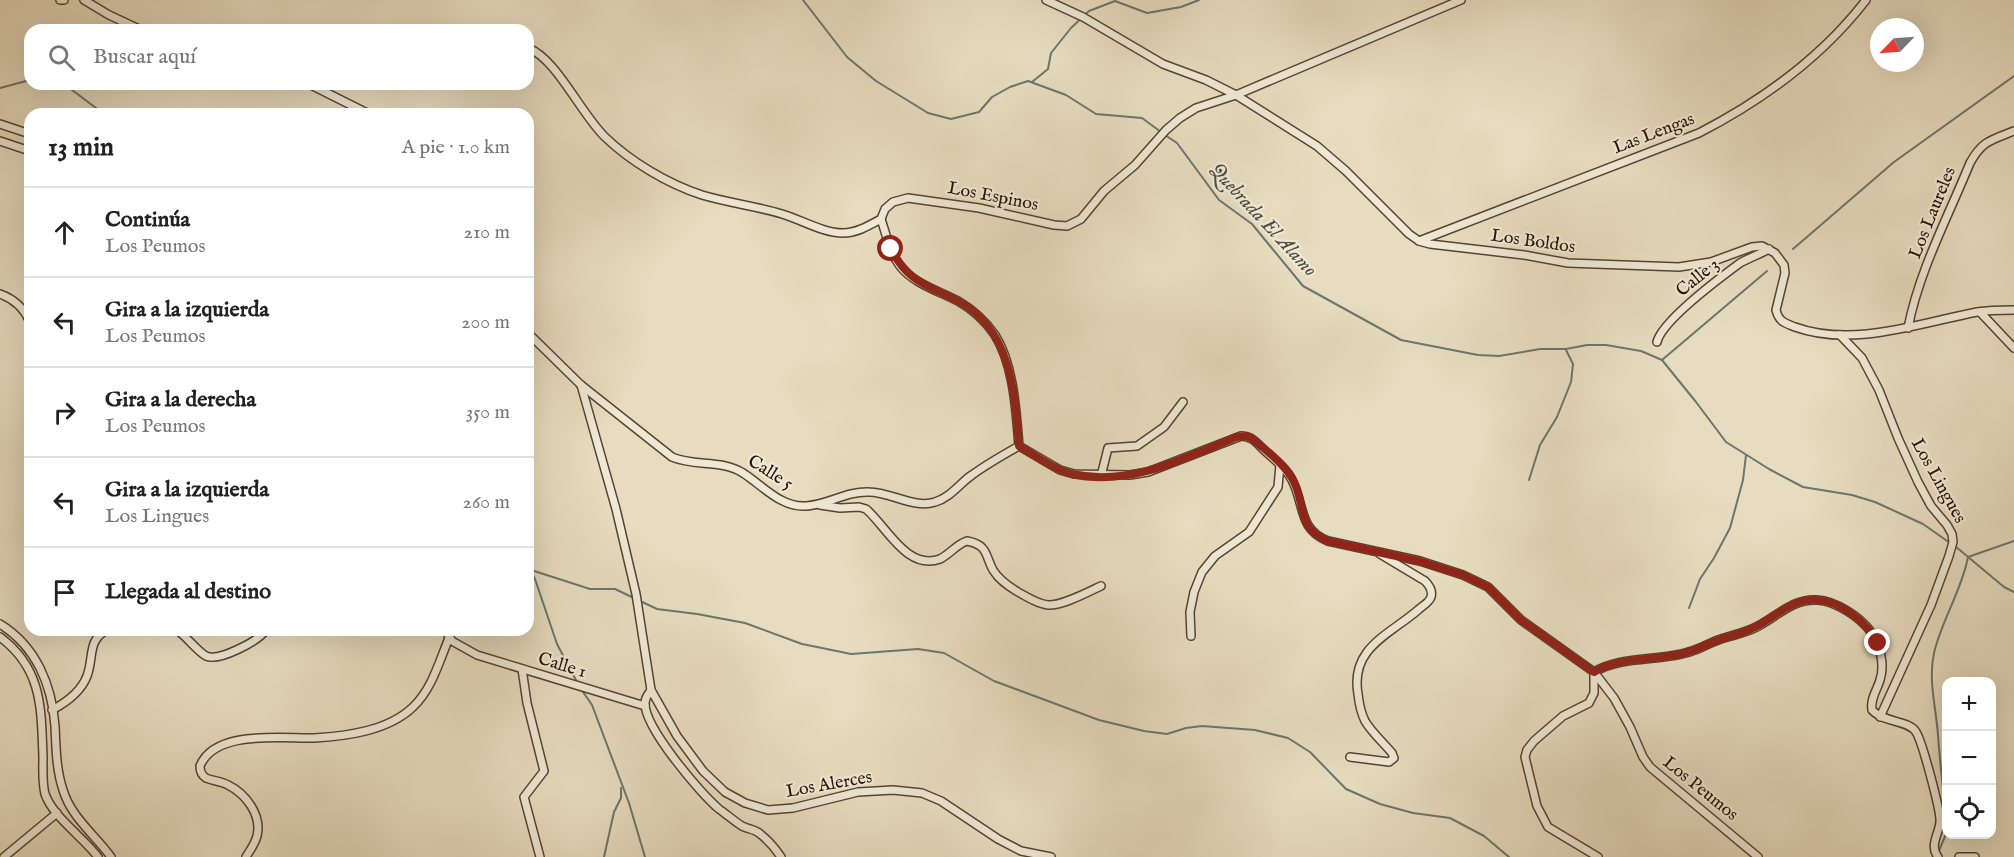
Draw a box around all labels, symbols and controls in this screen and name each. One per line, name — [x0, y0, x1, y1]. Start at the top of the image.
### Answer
north arrow — [1870, 18, 1924, 72]
search box — [24, 24, 534, 90]
icon: search — [45, 41, 78, 74]
text: Buscar aquí — [93, 43, 196, 71]
street label: Las Lengas — [1610, 108, 1698, 160]
text: 13 min — [48, 131, 114, 164]
text: A pie · 1.0 km — [402, 135, 510, 160]
water label: Quebrada El Alamo — [1203, 158, 1322, 283]
street label: Los Laureles — [1904, 164, 1962, 262]
street label: Los Espinos — [946, 177, 1040, 217]
text: Continúa — [105, 206, 190, 234]
icon: ahead — [48, 216, 81, 249]
text: 210 m — [464, 220, 510, 245]
street label: Los Boldos — [1489, 225, 1577, 259]
text: Los Peumos — [105, 234, 206, 259]
route start — [877, 235, 903, 261]
street label: Calle 3 — [1672, 254, 1724, 302]
text: Gira a la izquierda — [105, 296, 269, 324]
icon: left — [48, 306, 81, 339]
text: 200 m — [461, 310, 510, 335]
text: Los Peumos — [105, 324, 206, 349]
text: Gira a la derecha — [105, 386, 256, 414]
icon: right — [48, 396, 81, 429]
text: 350 m — [466, 400, 510, 425]
text: Los Peumos — [105, 414, 206, 439]
street label: Los Lingues — [1905, 434, 1971, 528]
street label: Calle 5 — [743, 450, 797, 496]
text: Gira a la izquierda — [105, 476, 269, 504]
icon: left — [48, 486, 81, 519]
text: 260 m — [463, 490, 510, 515]
text: Los Lingues — [105, 504, 209, 529]
icon: arrive — [48, 576, 81, 609]
text: Llegada al destino — [105, 578, 271, 606]
route end — [1864, 629, 1890, 655]
street label: Calle 1 — [535, 648, 589, 684]
map controls — [1942, 677, 1996, 839]
button: + — [1942, 677, 1996, 731]
button: − — [1942, 731, 1996, 785]
street label: Los Peumos — [1658, 752, 1742, 826]
street label: Los Alerces — [784, 766, 874, 804]
button: locate — [1942, 785, 1996, 839]

